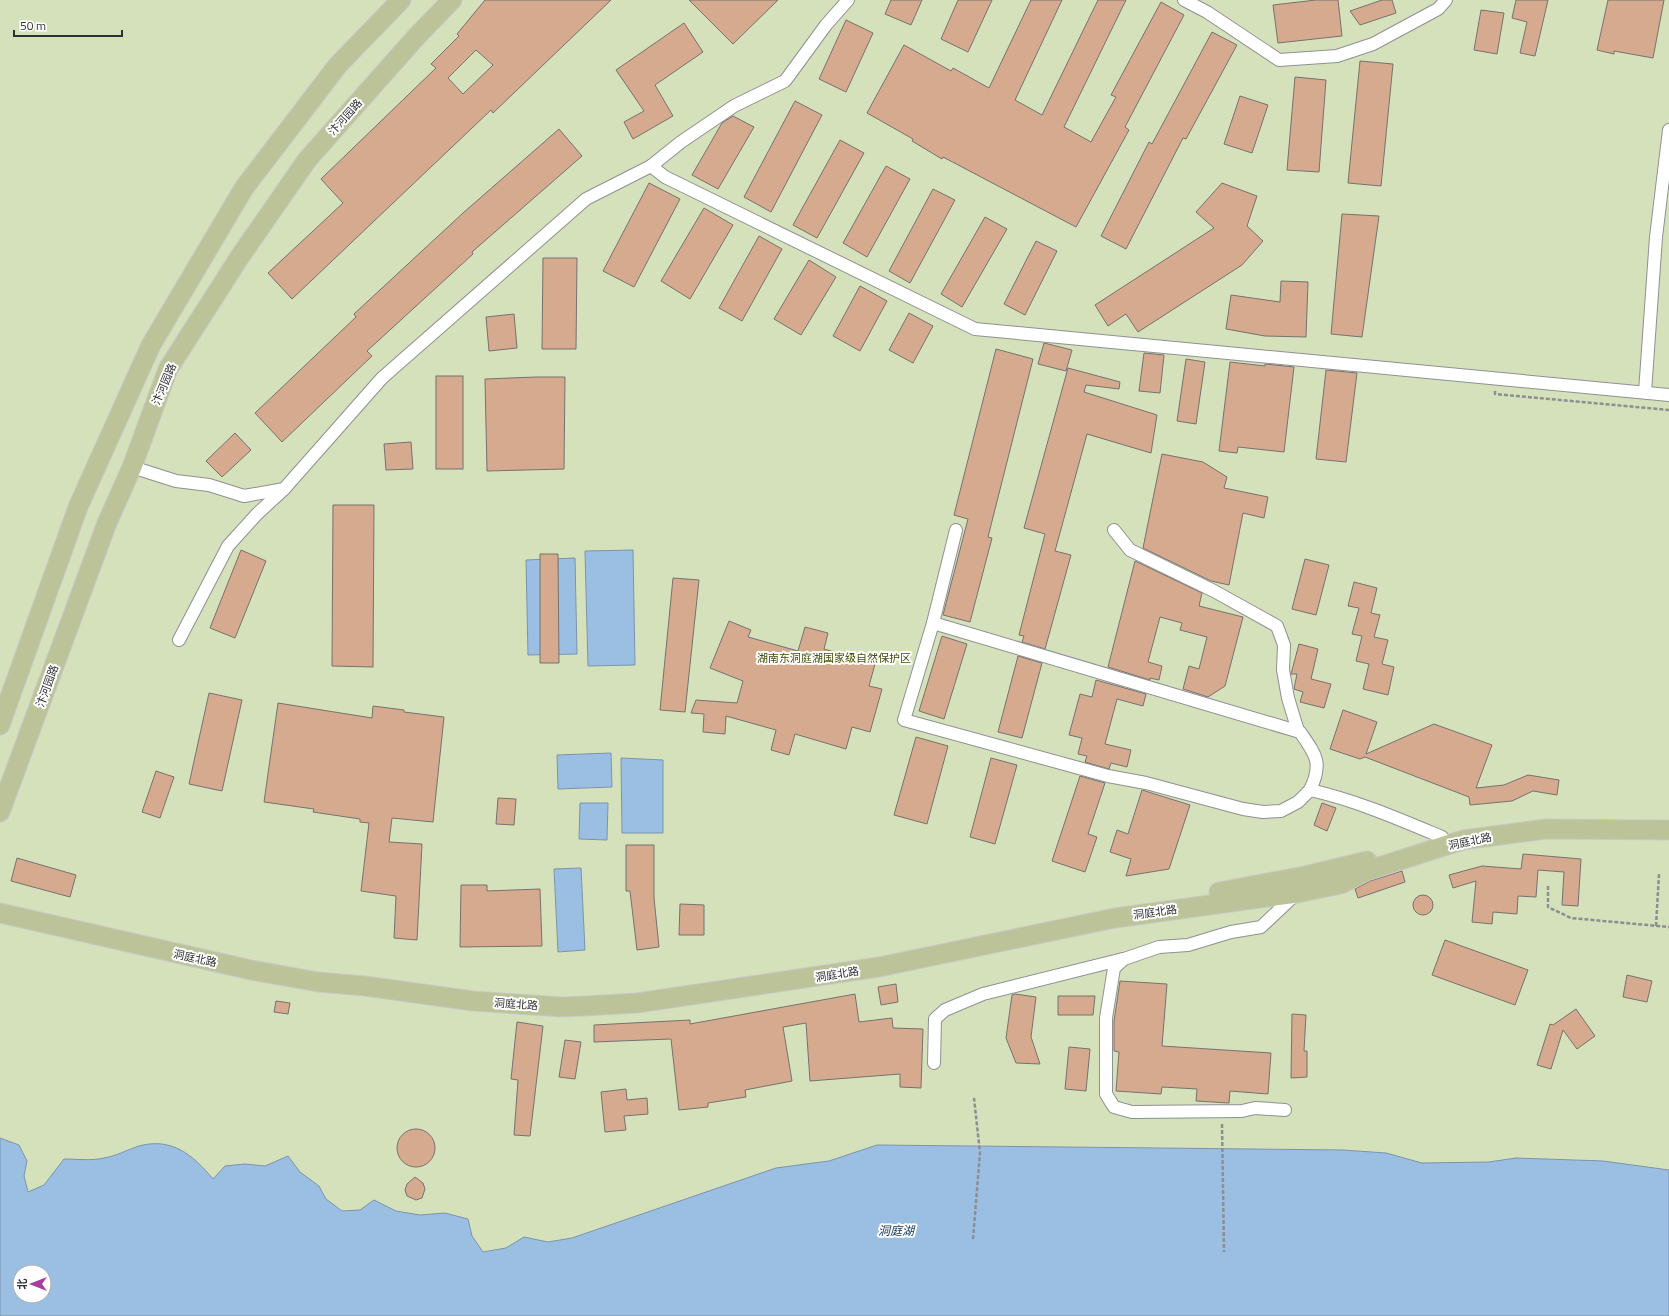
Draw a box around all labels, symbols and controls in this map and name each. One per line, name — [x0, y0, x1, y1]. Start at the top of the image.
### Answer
scale bar — [14, 12, 122, 38]
text: 50 m — [20, 16, 46, 35]
street label: 汴河园路 — [324, 95, 366, 139]
street label: 汴河园路 — [148, 361, 180, 407]
park label: 湖南东洞庭湖国家级自然保护区 — [757, 650, 911, 666]
street label: 汴河园路 — [32, 663, 62, 709]
street label: 洞庭北路 — [1447, 829, 1493, 853]
street label: 洞庭北路 — [1132, 901, 1178, 923]
street label: 洞庭北路 — [172, 946, 218, 970]
street label: 洞庭北路 — [814, 963, 860, 985]
street label: 洞庭北路 — [493, 994, 539, 1014]
water label: 洞庭湖 — [878, 1221, 916, 1240]
north arrow — [12, 1264, 52, 1304]
text: 北 — [14, 1279, 30, 1290]

